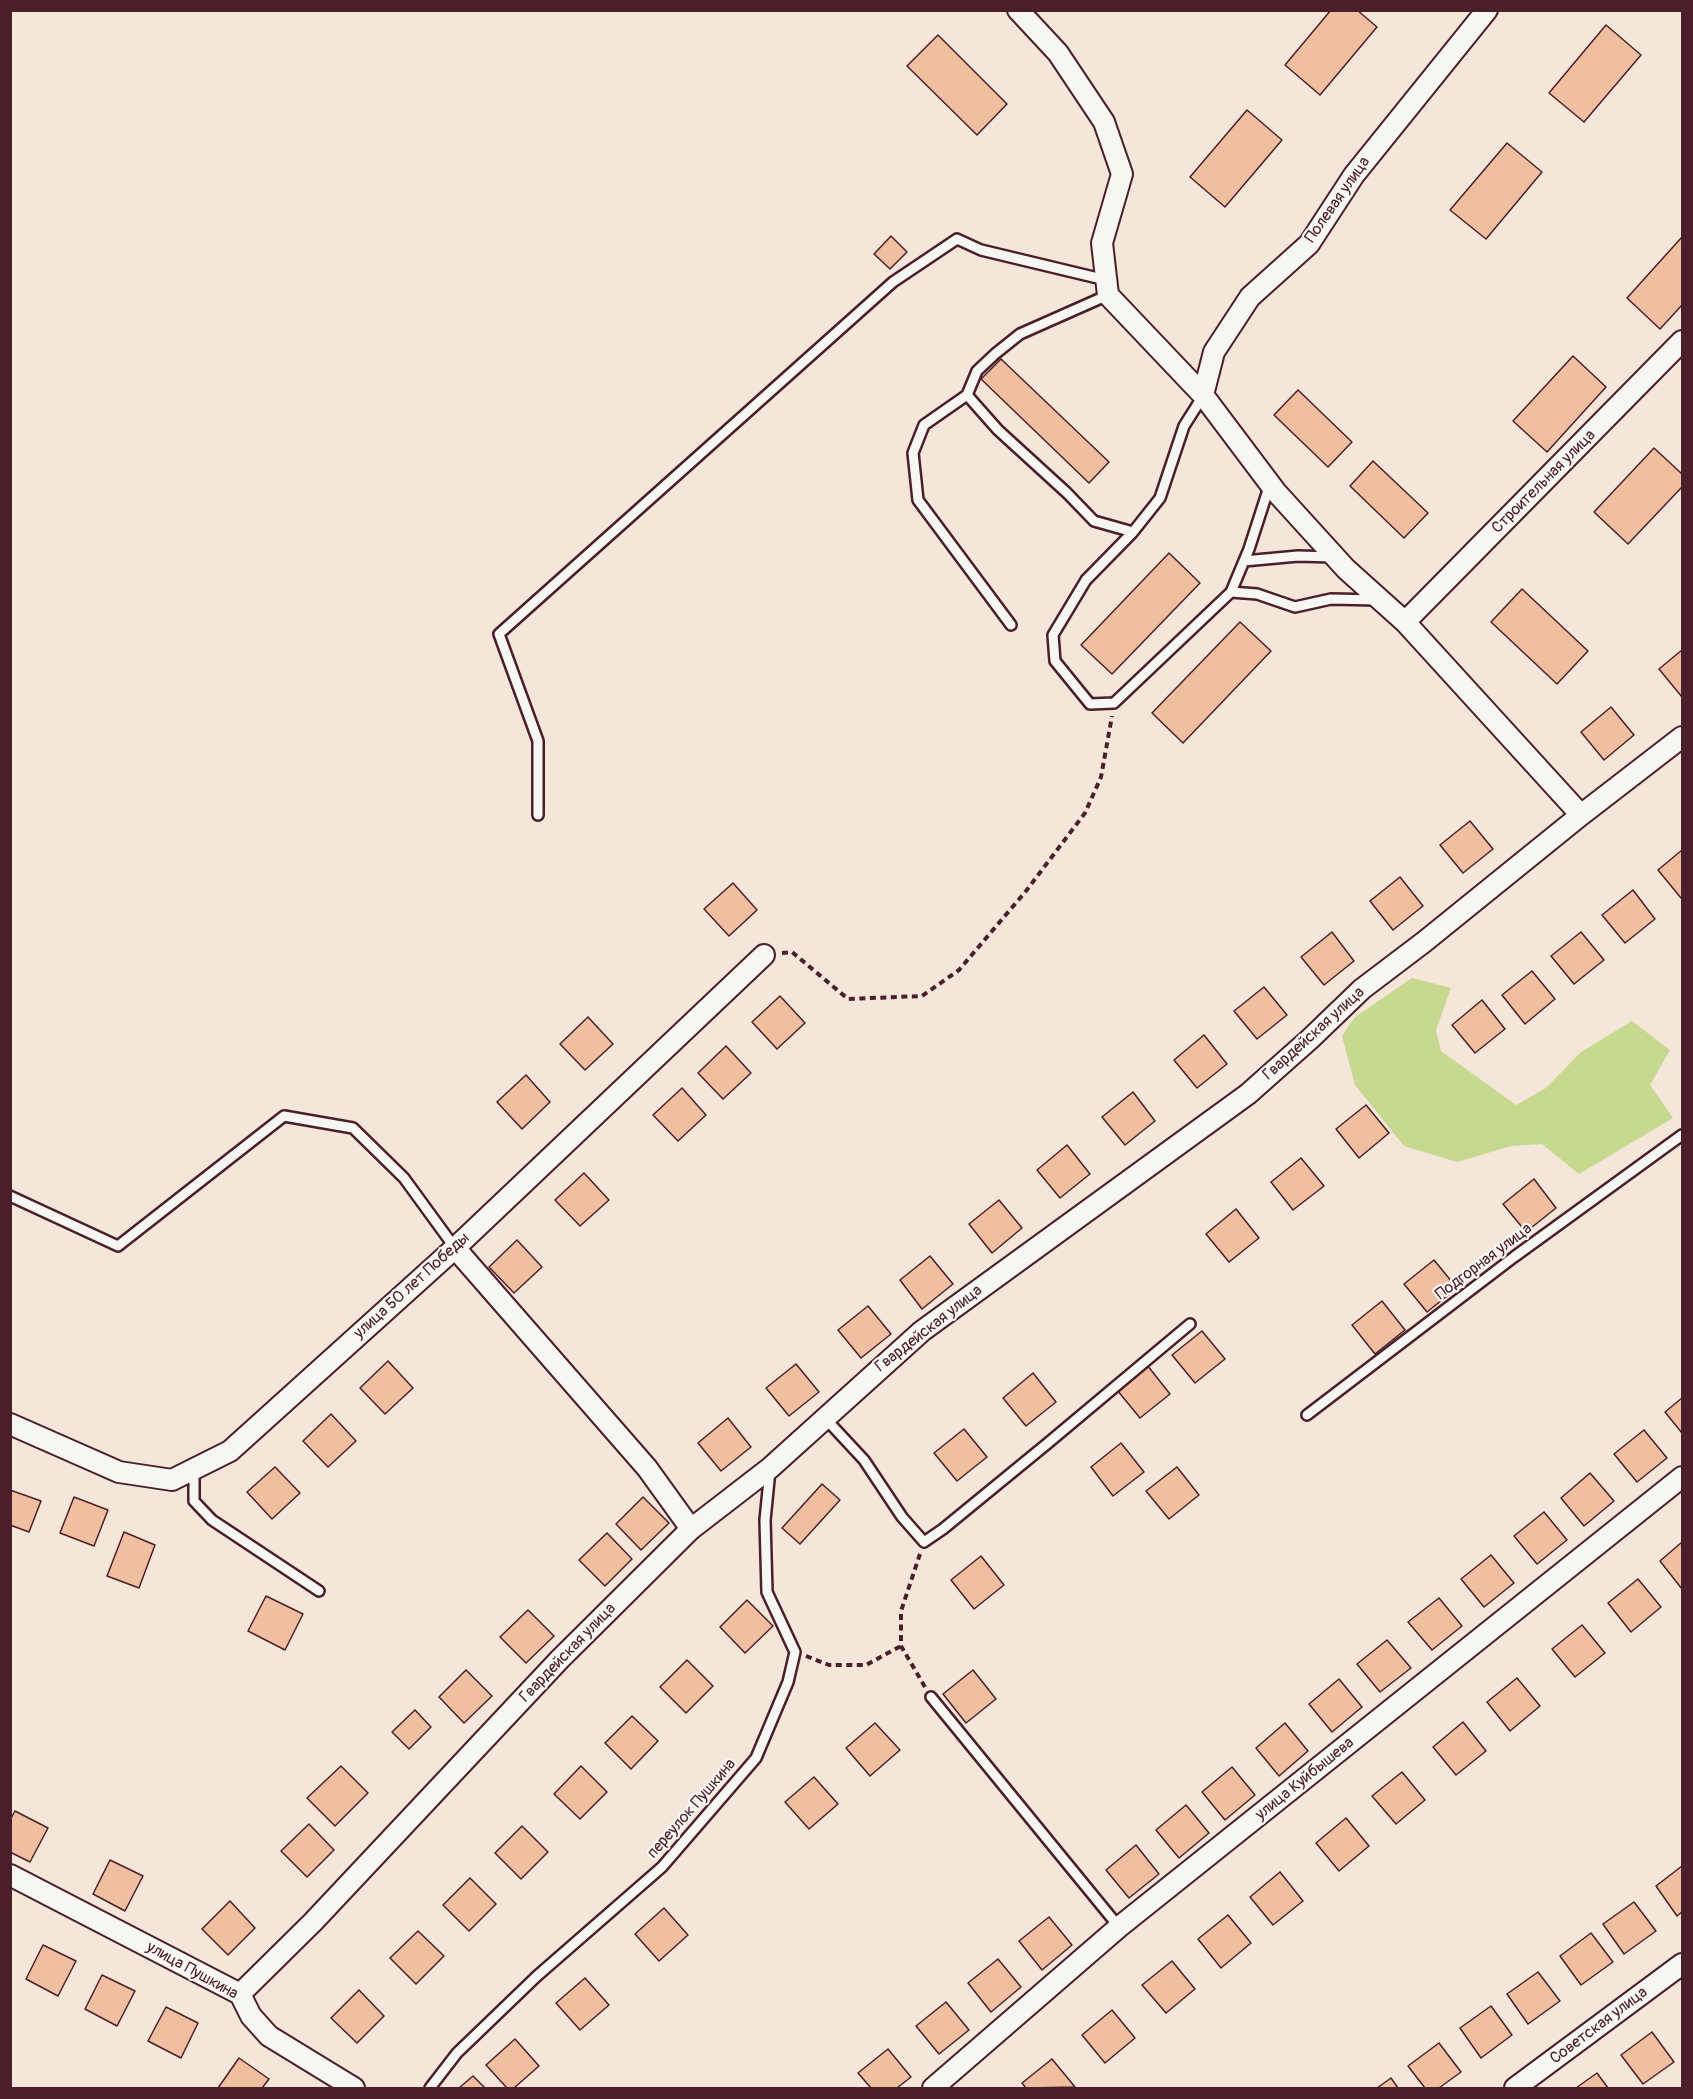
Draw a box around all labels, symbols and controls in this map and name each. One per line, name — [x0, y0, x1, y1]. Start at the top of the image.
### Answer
street label: Полевая улица — [1301, 153, 1375, 247]
street label: Строительная улица — [1488, 426, 1600, 538]
street label: Гвардейская улица — [1259, 983, 1369, 1085]
street label: Подгорная улица — [1432, 1220, 1536, 1304]
street label: улица 50 лет Победы — [350, 1229, 474, 1343]
street label: Гвардейская улица — [872, 1281, 986, 1377]
street label: Гвардейская улица — [516, 1599, 620, 1707]
street label: улица Куйбышева — [1252, 1733, 1358, 1825]
street label: переулок Пушкина — [644, 1755, 740, 1863]
street label: улица Пушкина — [143, 1938, 241, 2004]
street label: Советская улица — [1547, 1983, 1651, 2069]

